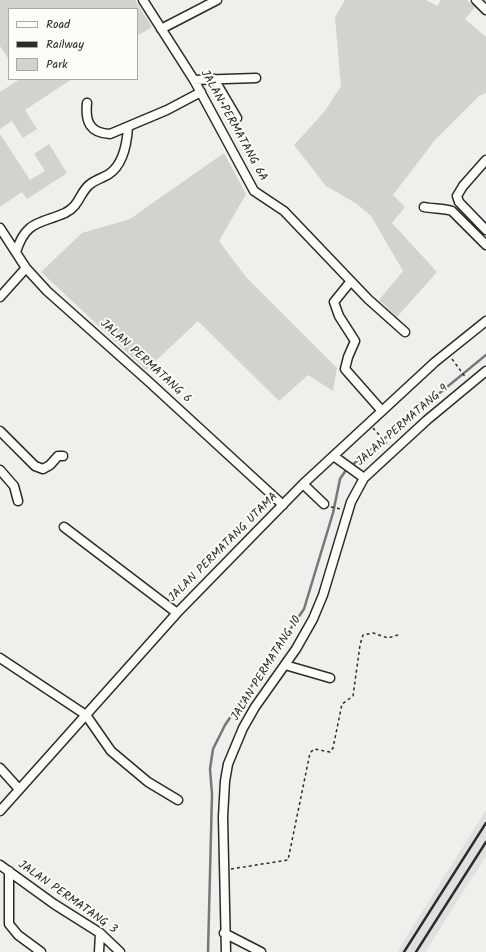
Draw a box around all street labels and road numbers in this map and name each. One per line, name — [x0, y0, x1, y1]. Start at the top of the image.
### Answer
street label: JALAN PERMATANG 6A — [196, 68, 270, 184]
street label: JALAN PERMATANG 6 — [96, 317, 194, 407]
street label: JALAN PERMATANG 9 — [354, 382, 452, 470]
street label: JALAN PERMATANG UTAMA — [166, 490, 282, 606]
street label: JALAN PERMATANG 10 — [229, 614, 305, 724]
street label: JALAN PERMATANG 3 — [15, 858, 119, 938]

